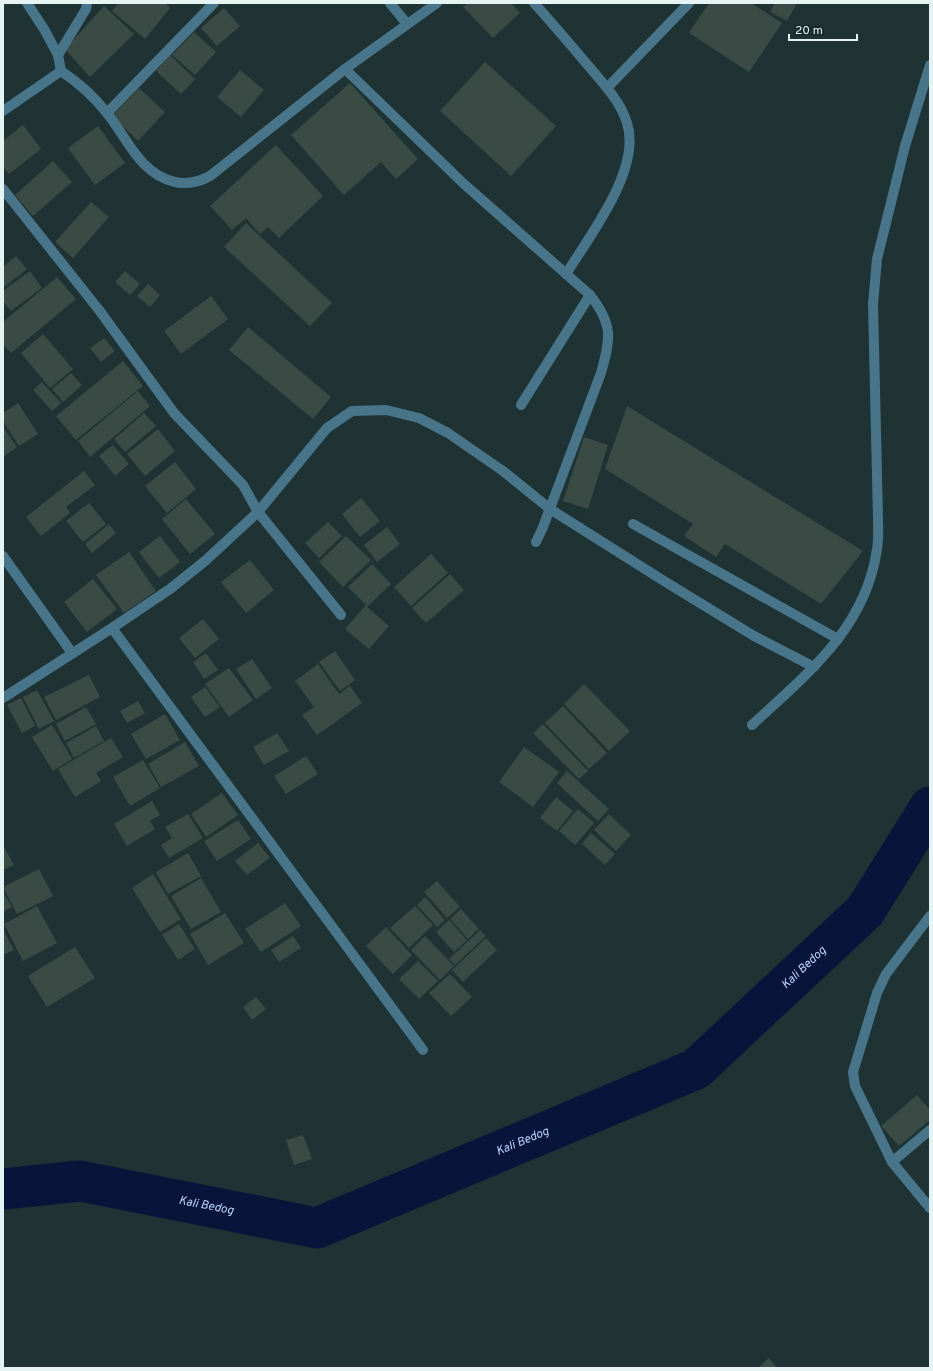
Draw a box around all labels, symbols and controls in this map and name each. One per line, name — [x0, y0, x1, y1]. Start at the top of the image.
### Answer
scale bar — [789, 16, 857, 42]
text: 20 m — [795, 23, 823, 39]
water label: Kali Bedog — [778, 943, 830, 993]
water label: Kali Bedog — [494, 1123, 552, 1160]
water label: Kali Bedog — [177, 1193, 235, 1219]

